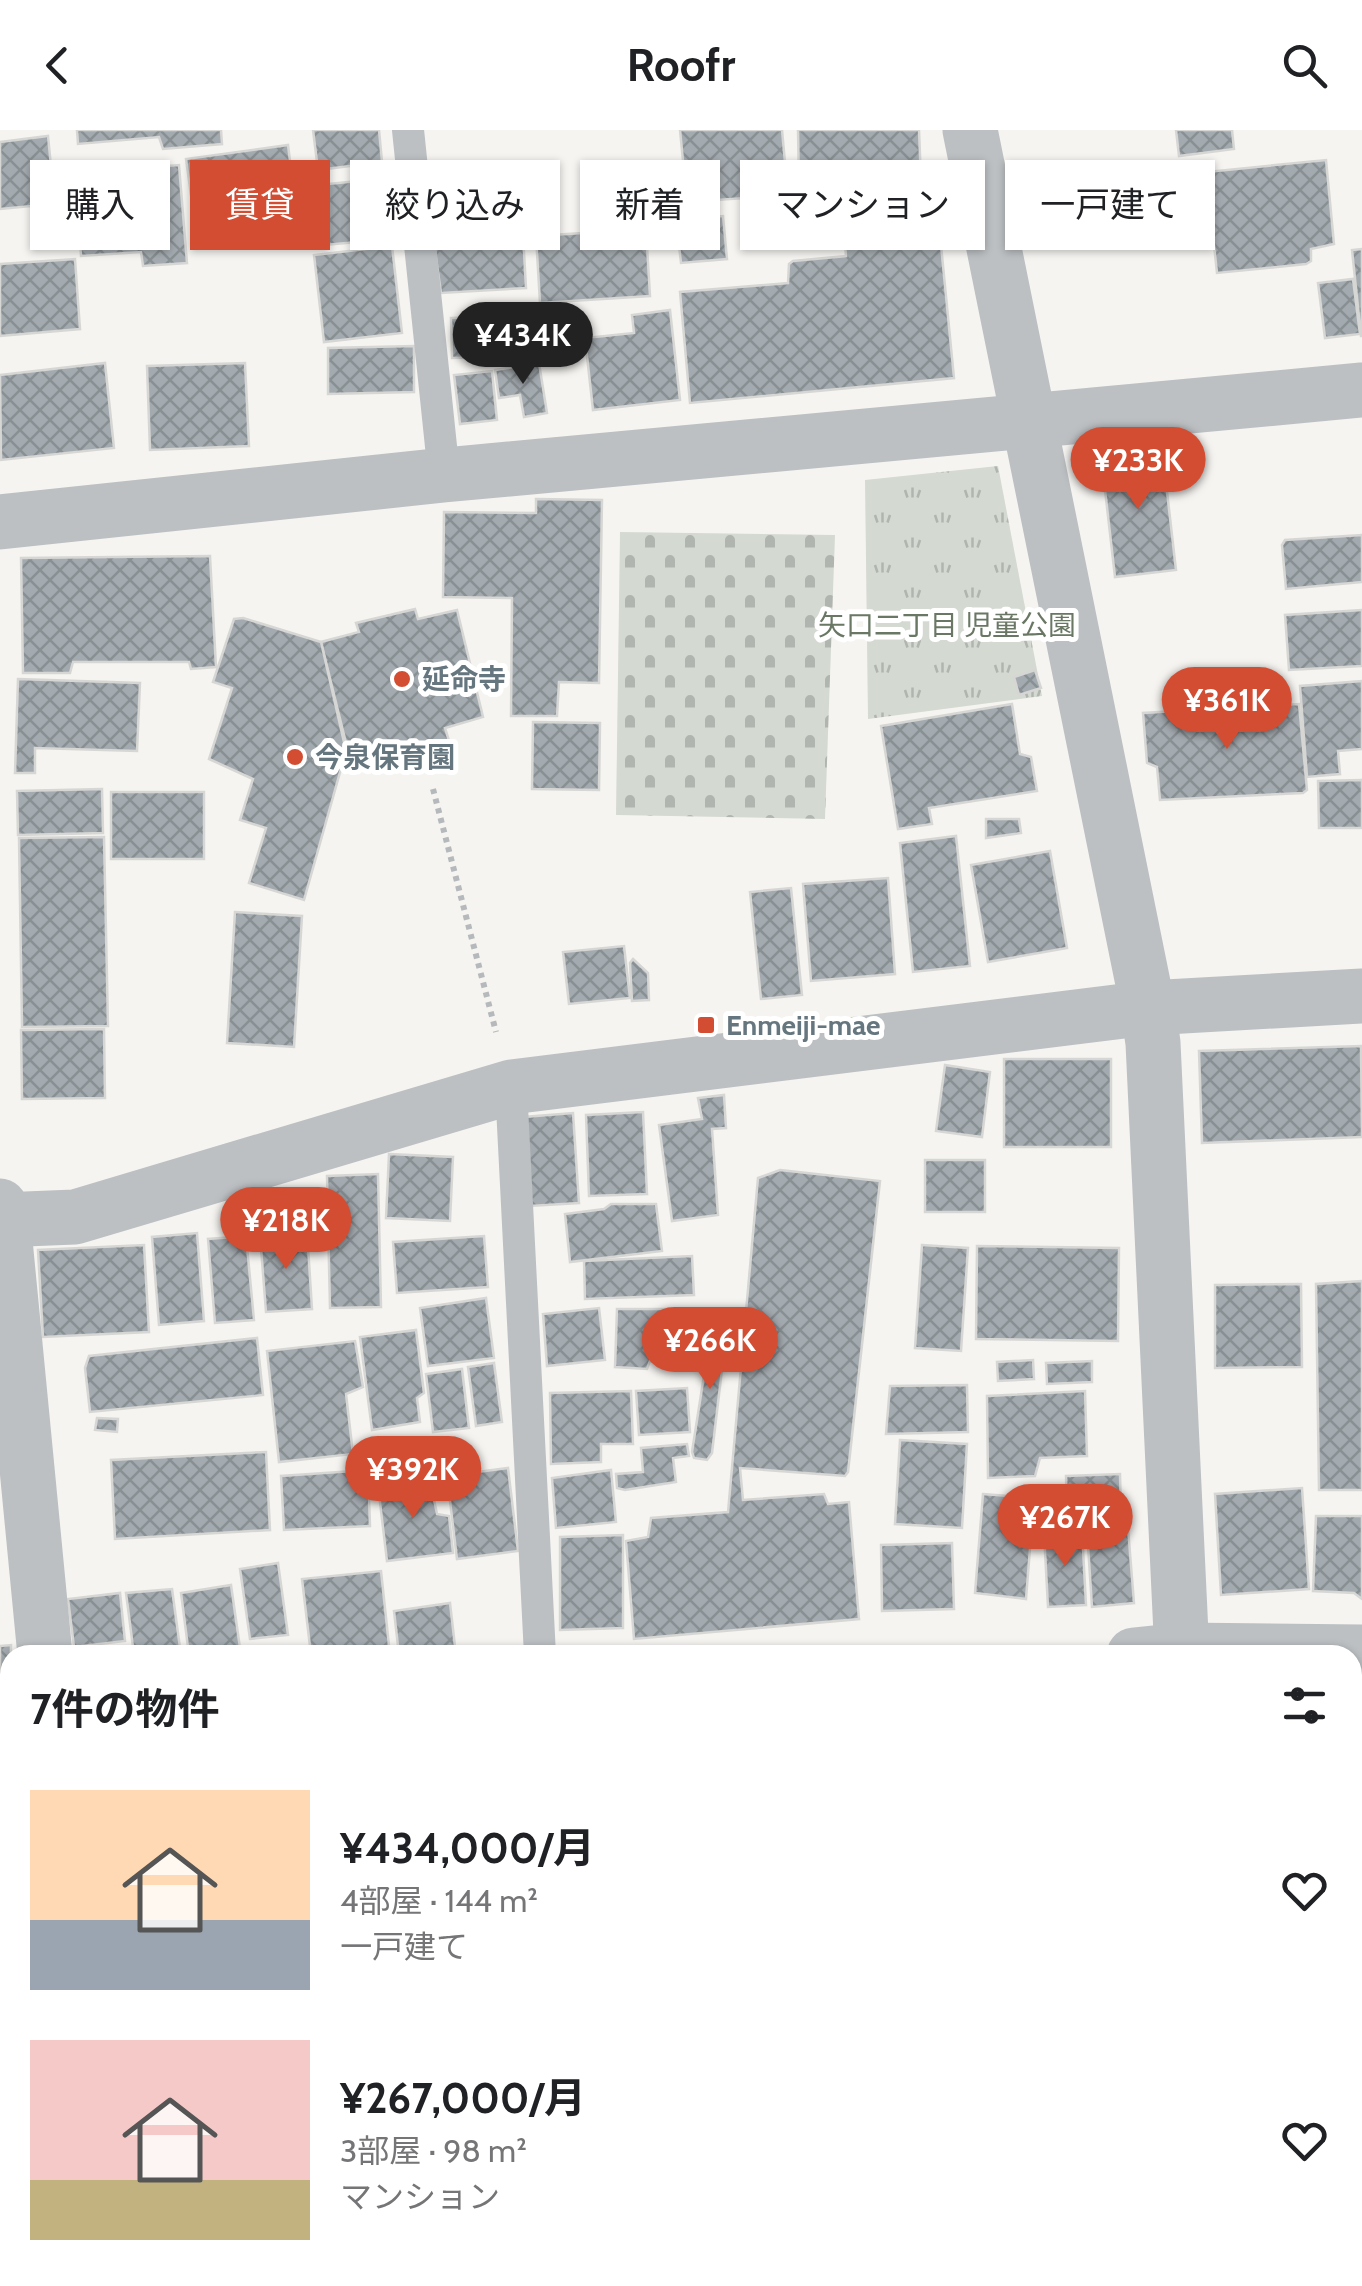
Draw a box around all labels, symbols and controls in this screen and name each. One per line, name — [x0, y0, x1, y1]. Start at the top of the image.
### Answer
icon: back — [30, 38, 85, 93]
text: Roofr — [627, 38, 735, 92]
icon: search — [1277, 38, 1332, 93]
chip: 購入 — [30, 160, 170, 250]
chip: 賃貸 — [190, 160, 330, 250]
chip: 絞り込み — [350, 160, 560, 250]
chip: 新着 — [580, 160, 720, 250]
chip: マンション — [740, 160, 985, 250]
chip: 一戸建て — [1005, 160, 1215, 250]
pin: ¥434K — [453, 302, 593, 387]
text: ¥434K — [475, 315, 571, 354]
pin: ¥233K — [1068, 427, 1208, 512]
text: ¥233K — [1093, 440, 1183, 479]
park label: 矢口二丁目 児童公園 — [818, 608, 1076, 642]
place label: 延命寺 — [422, 662, 506, 696]
pin: ¥361K — [1157, 667, 1297, 752]
marker: 延命寺 — [391, 668, 413, 690]
text: ¥361K — [1184, 680, 1270, 719]
place label: 今泉保育園 — [315, 740, 455, 774]
marker: 今泉保育園 — [284, 746, 306, 768]
place label: Enmeiji-mae — [726, 1008, 881, 1042]
marker: Enmeiji-mae — [695, 1014, 717, 1036]
pin: ¥218K — [216, 1187, 356, 1272]
text: ¥218K — [242, 1200, 330, 1239]
pin: ¥266K — [640, 1307, 780, 1392]
text: ¥266K — [664, 1320, 756, 1359]
pin: ¥392K — [343, 1436, 483, 1521]
text: ¥392K — [367, 1449, 459, 1488]
pin: ¥267K — [995, 1484, 1135, 1569]
text: ¥267K — [1020, 1497, 1110, 1536]
icon: filters — [1277, 1678, 1332, 1733]
text: 7件の物件 — [30, 1683, 219, 1735]
text: ¥434,000/月 — [340, 1822, 595, 1874]
icon: home — [110, 1830, 230, 1950]
icon: heart — [1277, 1863, 1332, 1918]
text: 4部屋 · 144 m² — [340, 1881, 538, 1920]
text: 一戸建て — [340, 1927, 468, 1966]
text: ¥267,000/月 — [340, 2072, 586, 2124]
icon: home — [110, 2080, 230, 2200]
icon: heart — [1277, 2113, 1332, 2168]
text: 3部屋 · 98 m² — [340, 2131, 527, 2170]
text: マンション — [340, 2177, 500, 2216]

